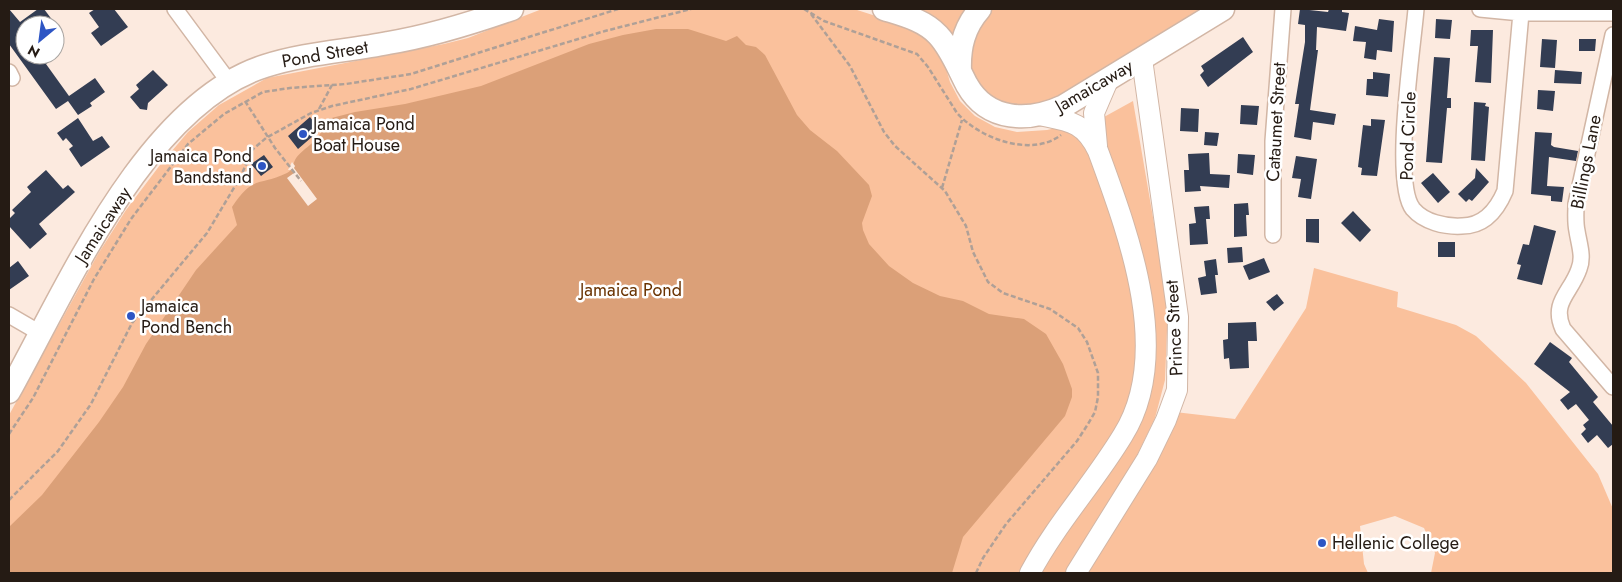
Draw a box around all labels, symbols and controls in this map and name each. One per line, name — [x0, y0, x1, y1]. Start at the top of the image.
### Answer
north arrow — [15, 15, 65, 65]
street label: Pond Street — [280, 34, 371, 74]
text: N — [24, 40, 43, 63]
street label: Jamaicaway — [1048, 53, 1138, 120]
street label: Cataumet Street — [1260, 61, 1292, 182]
street label: Pond Circle — [1393, 91, 1423, 181]
place label: Jamaica Pond Boat House — [311, 111, 415, 158]
street label: Billings Lane — [1564, 113, 1608, 211]
marker: Jamaica Pond Boat House — [297, 128, 309, 140]
place label: Jamaica Pond Bandstand — [148, 143, 252, 190]
marker: Jamaica Pond Bandstand — [256, 160, 268, 172]
street label: Jamaicaway — [68, 182, 137, 270]
park label: Jamaica Pond — [578, 277, 682, 303]
street label: Prince Street — [1158, 279, 1189, 377]
place label: Jamaica Pond Bench — [139, 293, 232, 340]
marker: Jamaica Pond Bench — [125, 310, 137, 322]
place label: Hellenic College — [1332, 530, 1459, 556]
marker: Hellenic College — [1316, 537, 1328, 549]

